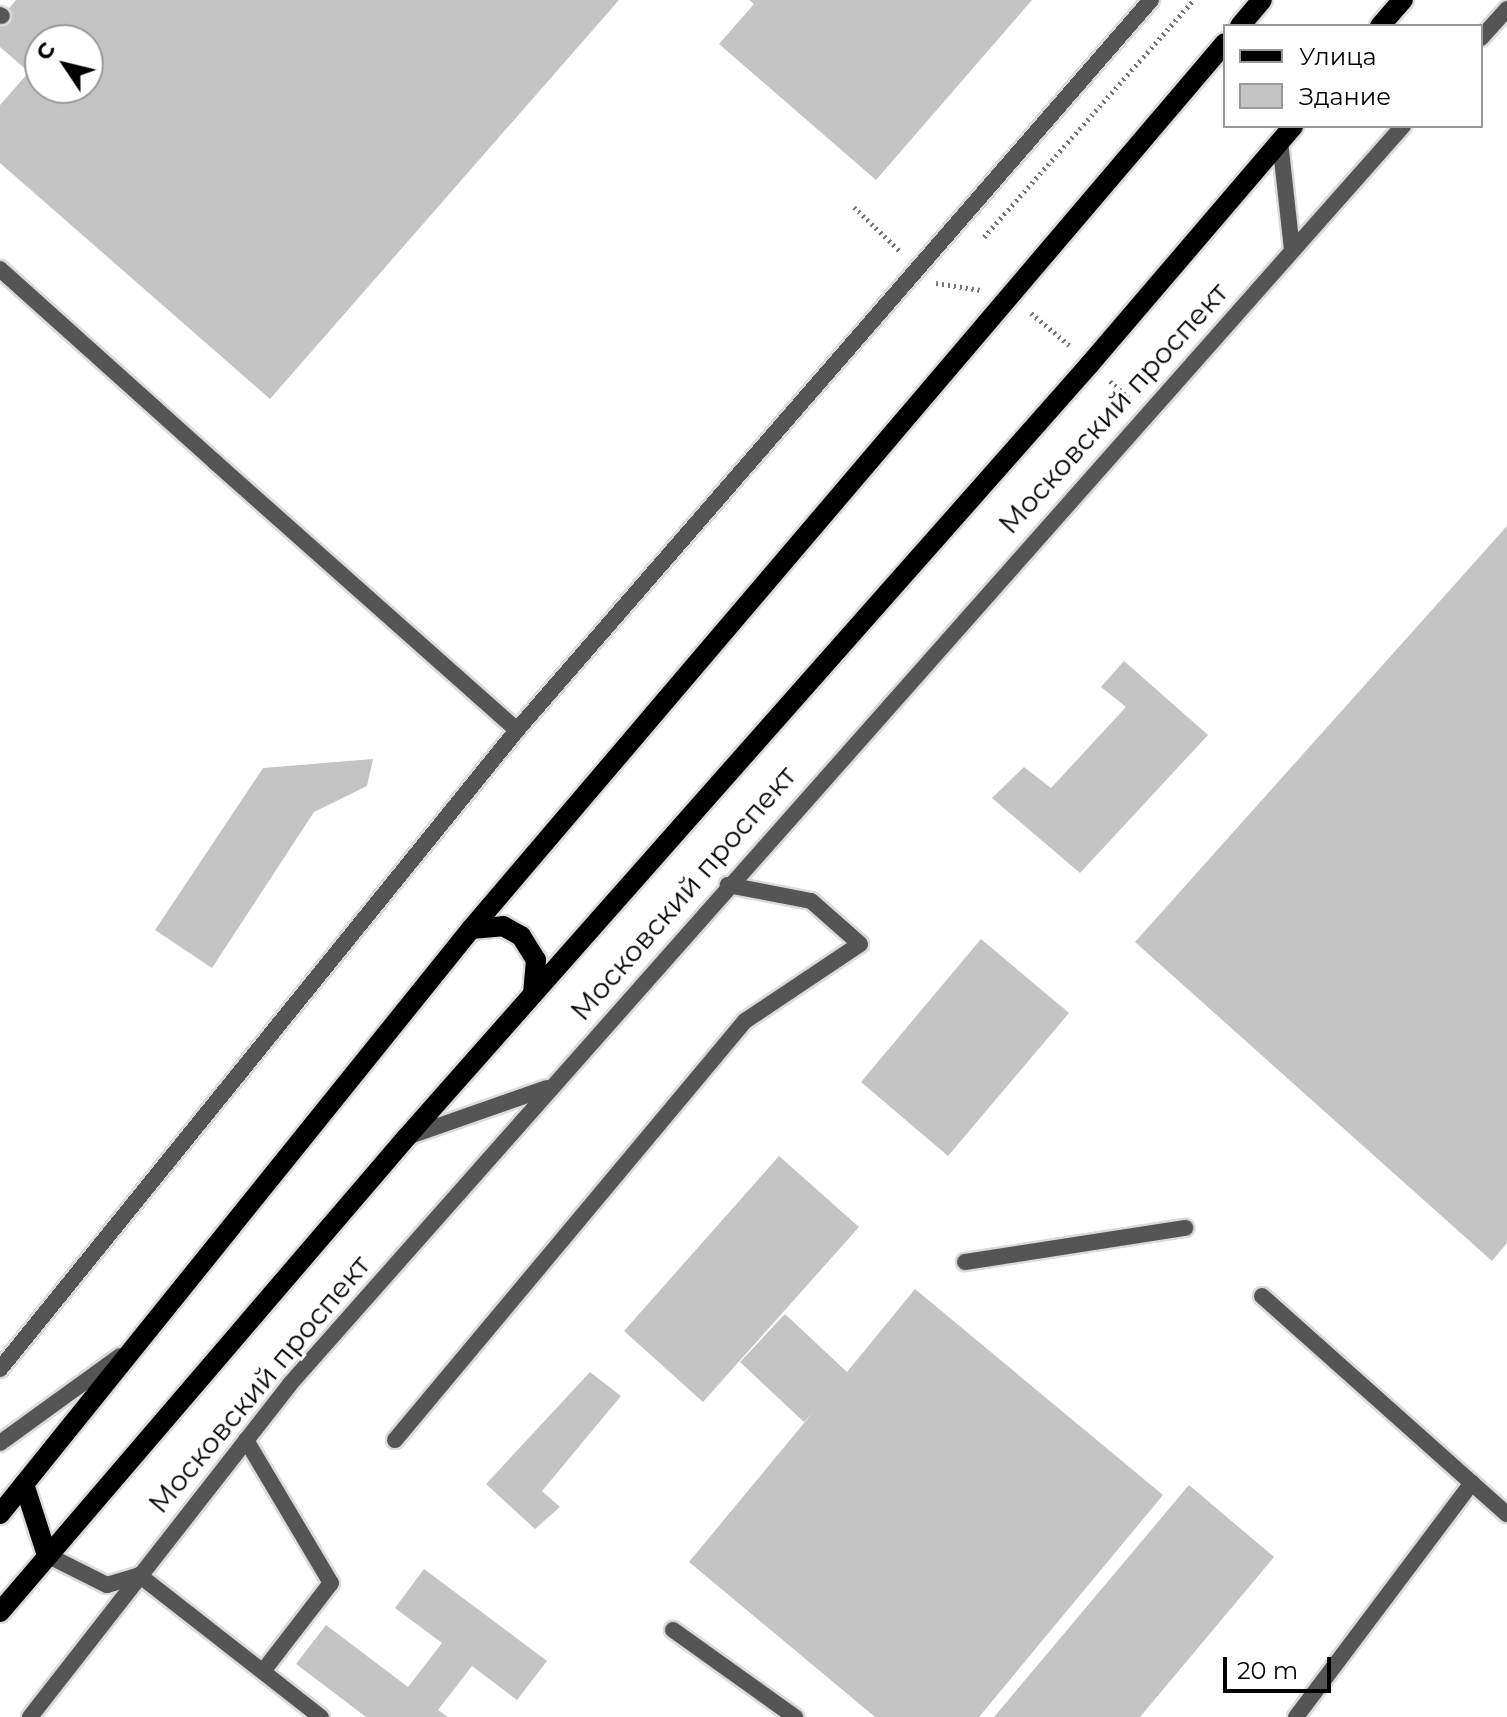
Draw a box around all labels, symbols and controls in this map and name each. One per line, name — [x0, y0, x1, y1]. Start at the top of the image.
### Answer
north arrow — [24, 24, 104, 104]
legend — [1223, 24, 1483, 128]
text: С — [30, 37, 61, 65]
text: Улица — [1299, 42, 1377, 71]
text: Здание — [1299, 82, 1391, 111]
street label: Московский проспект — [991, 276, 1235, 540]
street label: Московский проспект — [563, 759, 803, 1027]
street label: Московский проспект — [141, 1248, 377, 1520]
scale bar — [1227, 1641, 1335, 1691]
text: 20 m — [1237, 1656, 1298, 1685]

